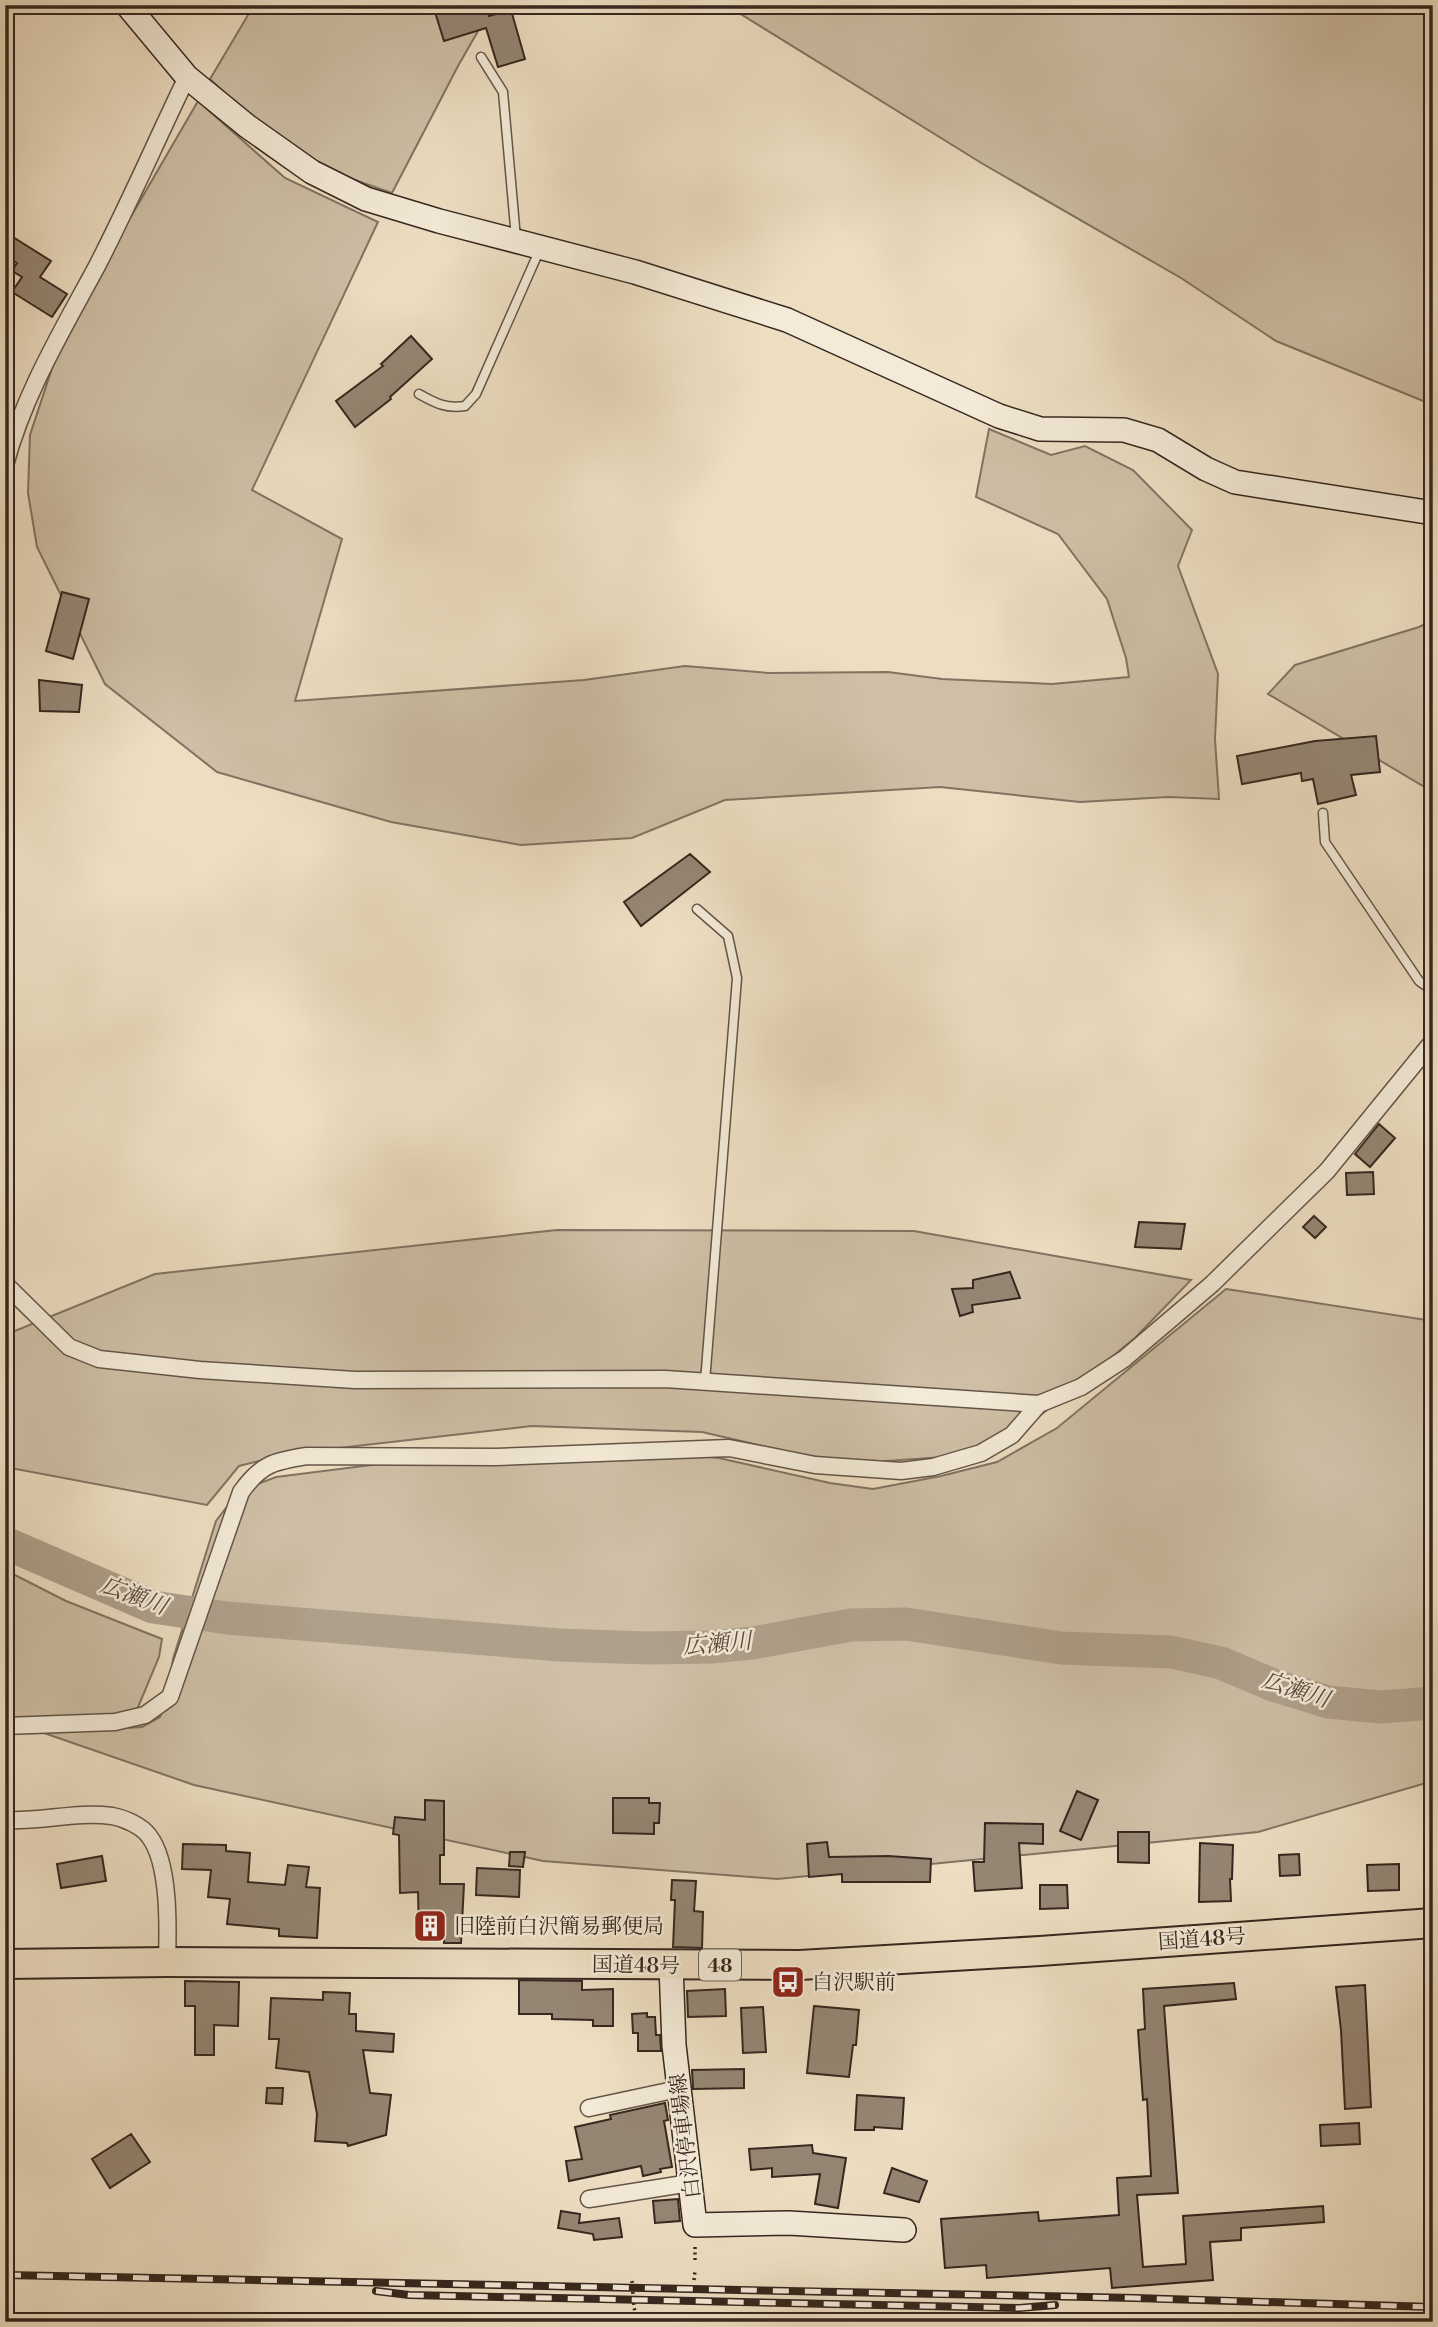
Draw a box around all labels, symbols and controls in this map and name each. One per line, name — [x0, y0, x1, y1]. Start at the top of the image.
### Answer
water label: 広瀬川 — [96, 1571, 174, 1622]
water label: 広瀬川 — [681, 1627, 756, 1661]
water label: 広瀬川 — [1259, 1666, 1336, 1715]
building icon: 旧陸前白沢簡易郵便局 — [411, 1907, 449, 1945]
place label: 旧陸前白沢簡易郵便局 — [454, 1914, 664, 1940]
street label: 国道48号 — [1157, 1924, 1247, 1956]
road number: 48 — [699, 1950, 741, 1980]
street label: 国道48号 — [592, 1952, 680, 1980]
bus stop icon: 白沢駅前 — [769, 1963, 807, 2001]
place label: 白沢駅前 — [812, 1970, 896, 1996]
street label: 白沢停車場線 — [665, 2072, 707, 2200]

